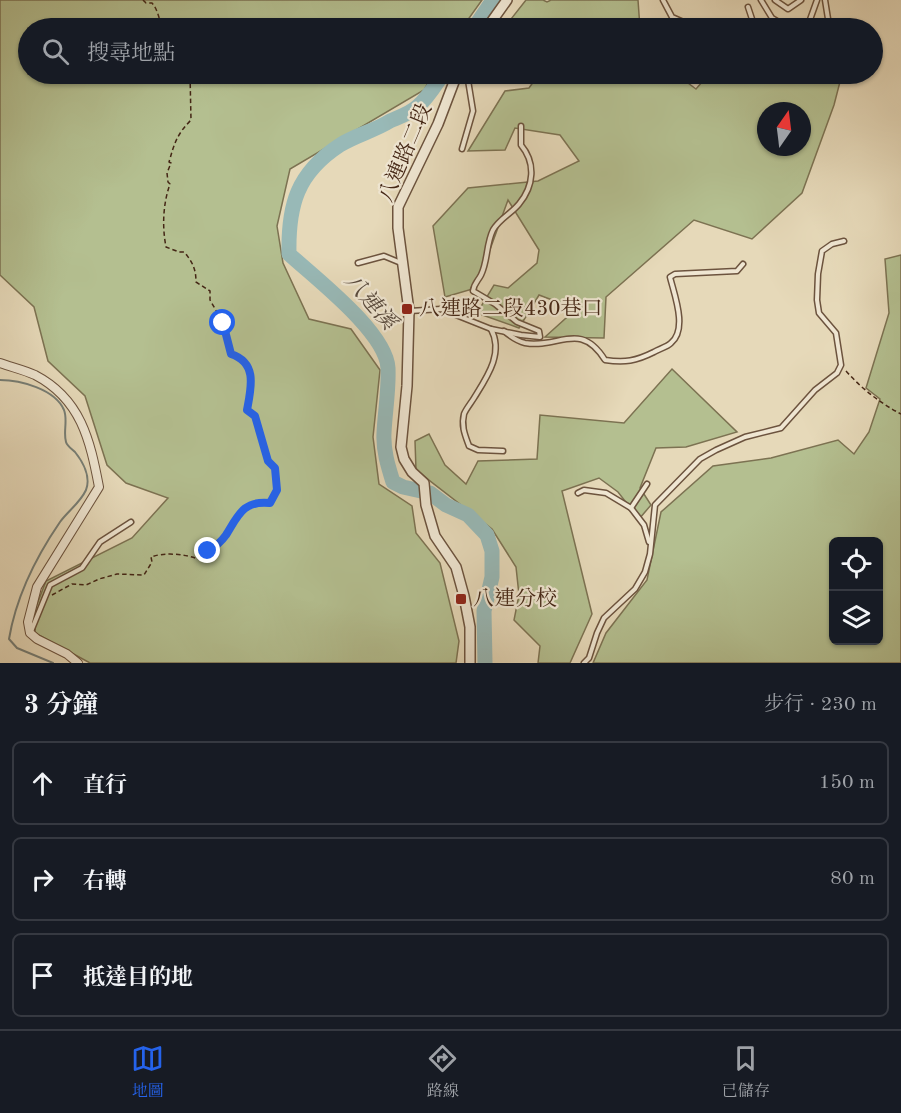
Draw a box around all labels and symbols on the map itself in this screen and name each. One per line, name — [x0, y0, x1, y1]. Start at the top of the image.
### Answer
street label: 八連路二段 — [374, 100, 436, 205]
north arrow — [757, 102, 811, 156]
water label: 八連溪 — [340, 269, 403, 336]
place label: 八連路二段430巷口 — [419, 297, 603, 320]
marker: 八連路二段430巷口 — [400, 302, 414, 316]
route start — [209, 309, 235, 335]
route end — [194, 537, 220, 563]
place label: 八連分校 — [473, 587, 557, 610]
marker: 八連分校 — [454, 592, 468, 606]

